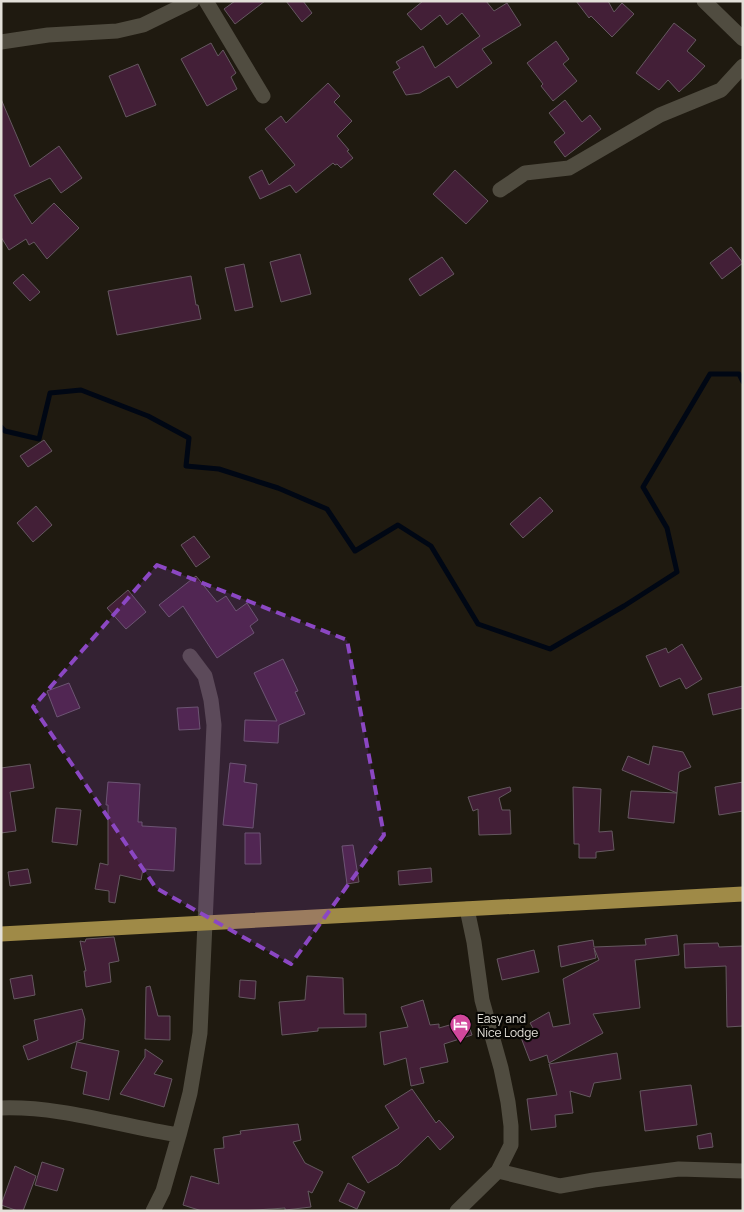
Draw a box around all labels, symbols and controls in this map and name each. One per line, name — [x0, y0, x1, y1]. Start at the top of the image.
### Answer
place label: Easy and Nice Lodge — [477, 1010, 538, 1041]
hotel icon: Easy and Nice Lodge — [449, 1013, 473, 1044]

